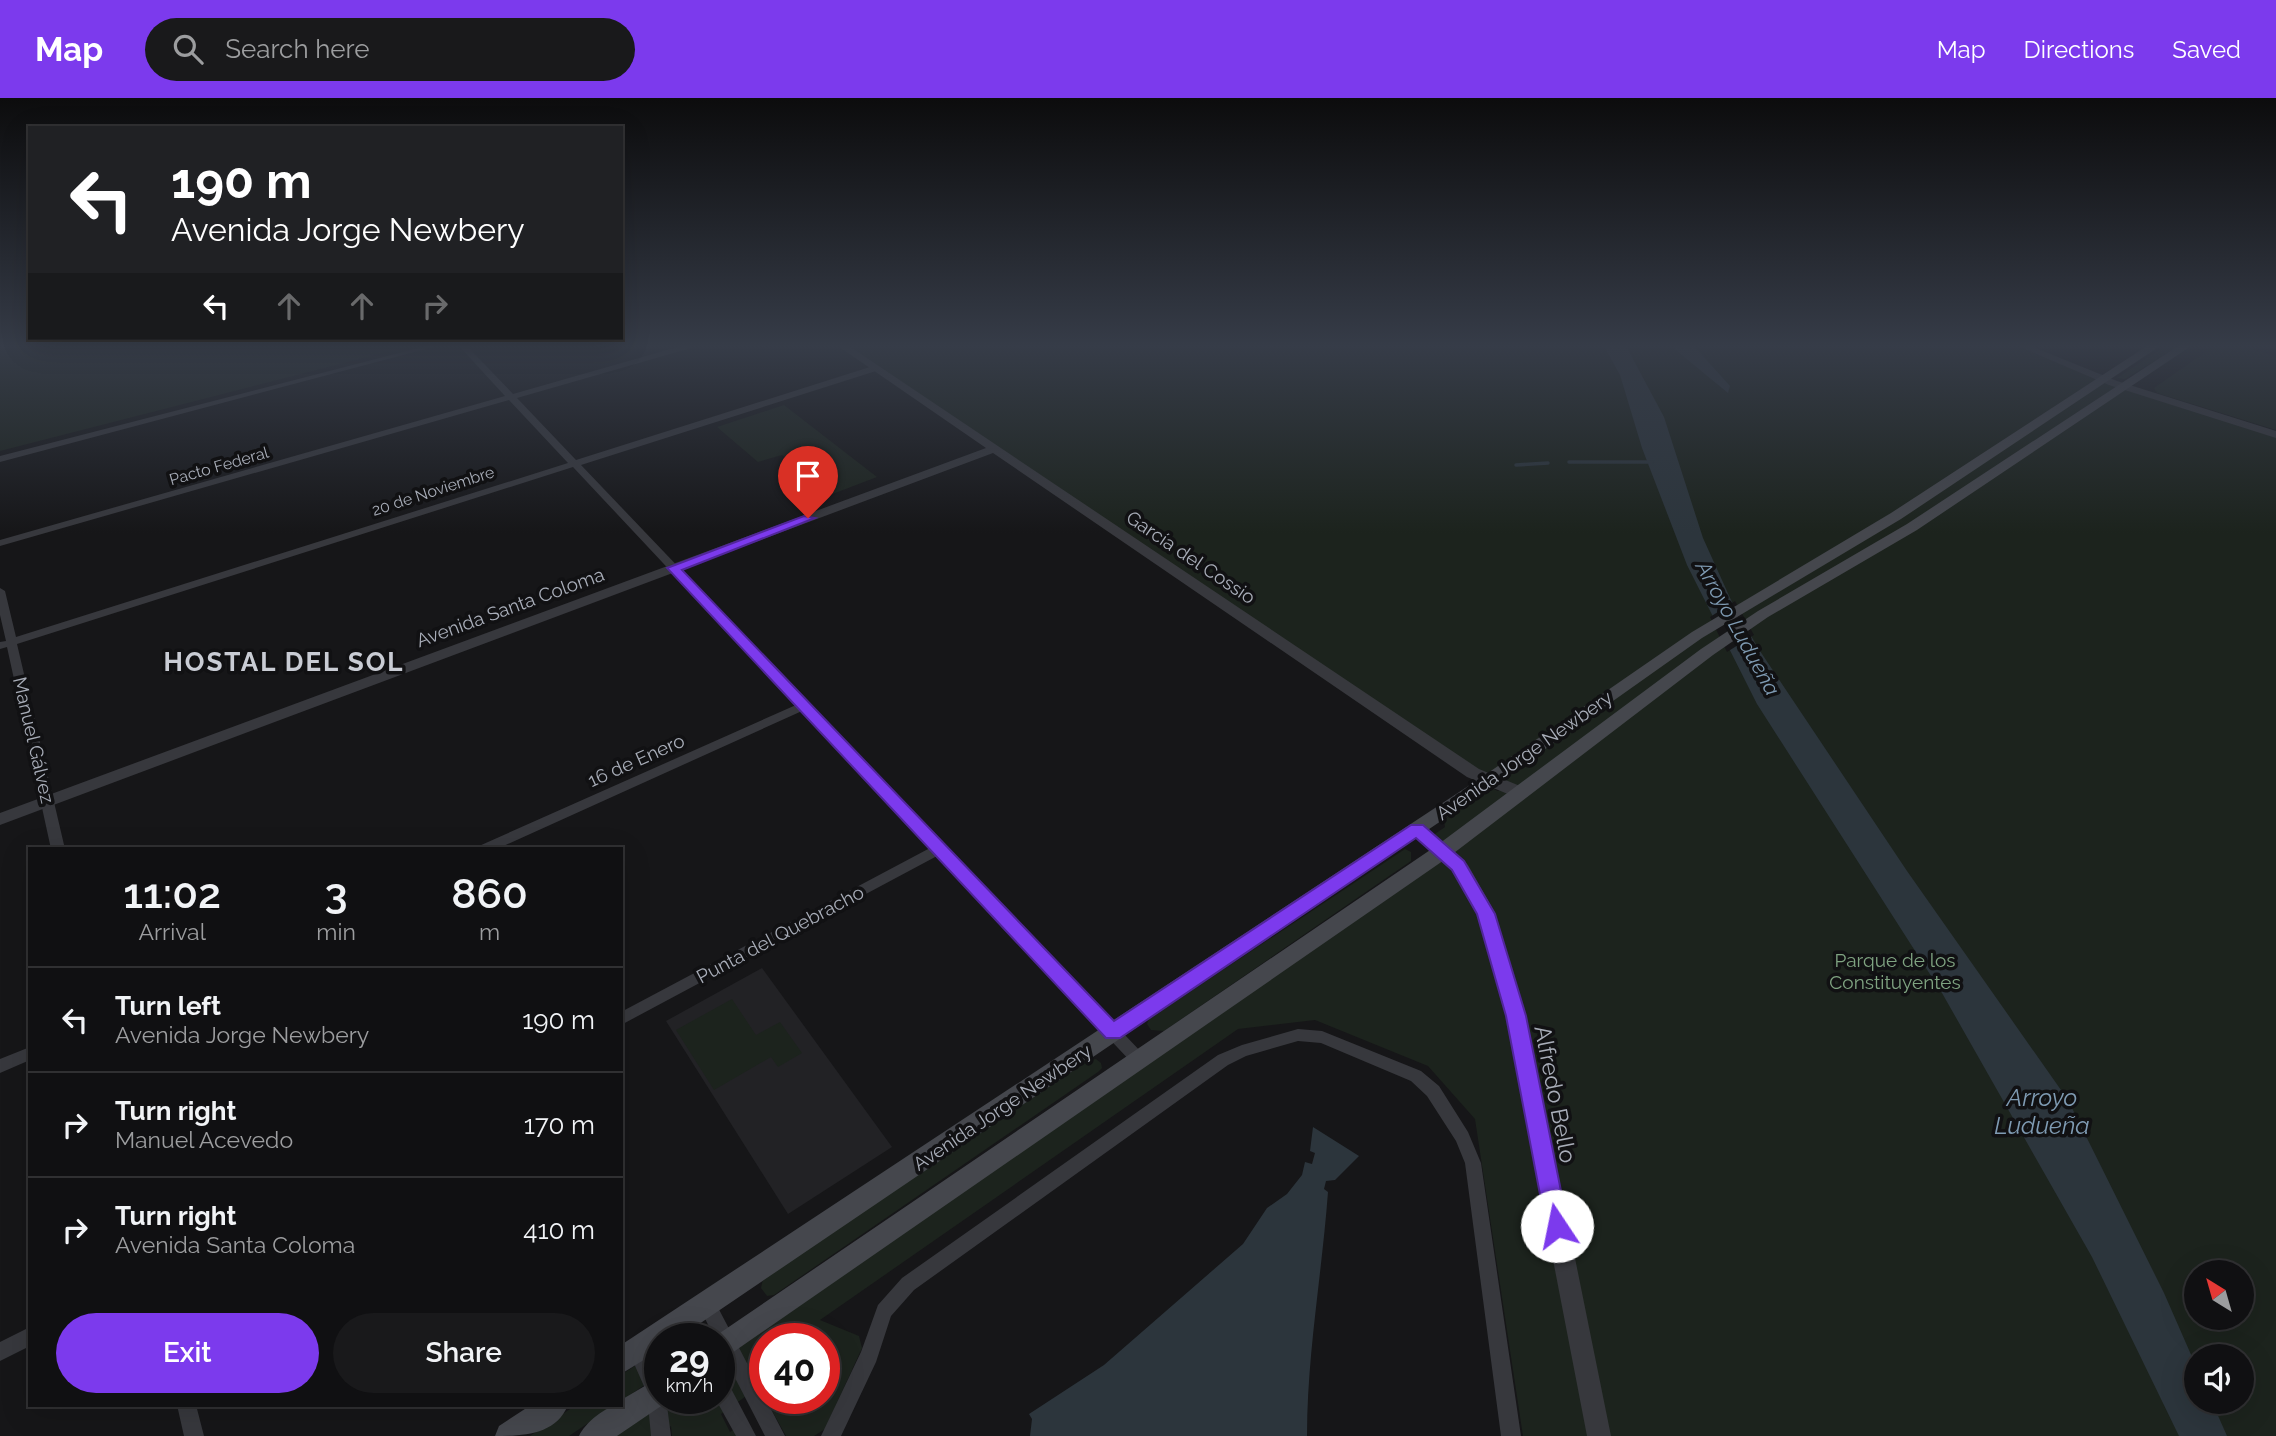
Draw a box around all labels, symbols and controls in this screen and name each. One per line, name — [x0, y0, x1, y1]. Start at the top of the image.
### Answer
search box — [145, 18, 635, 81]
text: Map — [35, 30, 103, 69]
icon: search — [169, 30, 207, 68]
text: Search here — [225, 34, 370, 64]
text: Map — [1937, 35, 1986, 64]
text: Directions — [2024, 35, 2134, 64]
text: Saved — [2172, 35, 2241, 64]
text: 190 m — [171, 152, 312, 209]
icon: left — [56, 154, 147, 245]
text: Avenida Jorge Newbery — [171, 211, 525, 248]
icon: left — [197, 287, 235, 325]
icon: ahead — [270, 287, 308, 325]
icon: ahead — [343, 287, 381, 325]
icon: right — [416, 287, 454, 325]
street label: Pacto Federal — [167, 443, 271, 489]
pin — [778, 446, 838, 518]
icon: arrive — [789, 457, 827, 495]
street label: 20 de Noviembre — [369, 462, 497, 520]
street label: García del Cossio — [1122, 506, 1260, 608]
water label: Arroyo Ludueña — [1690, 555, 1785, 700]
street label: Avenida Santa Coloma — [413, 563, 607, 651]
district label: HOSTAL DEL SOL — [163, 647, 405, 677]
street label: Manuel Gálvez — [9, 675, 59, 805]
street label: Avenida Jorge Newbery — [1432, 686, 1616, 824]
street label: 16 de Enero — [584, 729, 688, 791]
text: 11:02 — [123, 869, 221, 918]
text: 3 — [325, 869, 348, 918]
text: 860 — [451, 869, 528, 918]
street label: Punta del Quebracho — [693, 881, 867, 987]
text: Arrival — [138, 918, 206, 945]
text: min — [316, 918, 356, 945]
text: m — [479, 918, 500, 945]
park label: Parque de los Constituyentes — [1829, 949, 1961, 993]
text: Turn left — [115, 991, 221, 1021]
icon: left — [56, 1001, 94, 1039]
text: 190 m — [522, 1005, 595, 1035]
text: Avenida Jorge Newbery — [115, 1021, 369, 1048]
street label: Alfredo Bello — [1529, 1023, 1583, 1165]
street label: Avenida Jorge Newbery — [909, 1039, 1095, 1175]
water label: Arroyo Ludueña — [1994, 1083, 2090, 1140]
text: Turn right — [115, 1096, 236, 1126]
icon: right — [56, 1106, 94, 1144]
text: 170 m — [524, 1110, 595, 1140]
text: Manuel Acevedo — [115, 1126, 293, 1153]
position arrow — [1520, 1189, 1594, 1263]
text: Turn right — [115, 1201, 236, 1231]
icon: right — [56, 1211, 94, 1249]
text: 410 m — [523, 1215, 595, 1245]
text: Avenida Santa Coloma — [115, 1231, 355, 1258]
north arrow — [2184, 1260, 2254, 1330]
map controls — [2184, 1260, 2254, 1414]
button: Exit — [56, 1313, 319, 1393]
button: Share — [333, 1313, 595, 1393]
speed limit sign: 40 — [749, 1323, 840, 1414]
text: 29 — [669, 1339, 710, 1380]
button: sound — [2184, 1344, 2254, 1414]
text: km/h — [666, 1375, 713, 1396]

